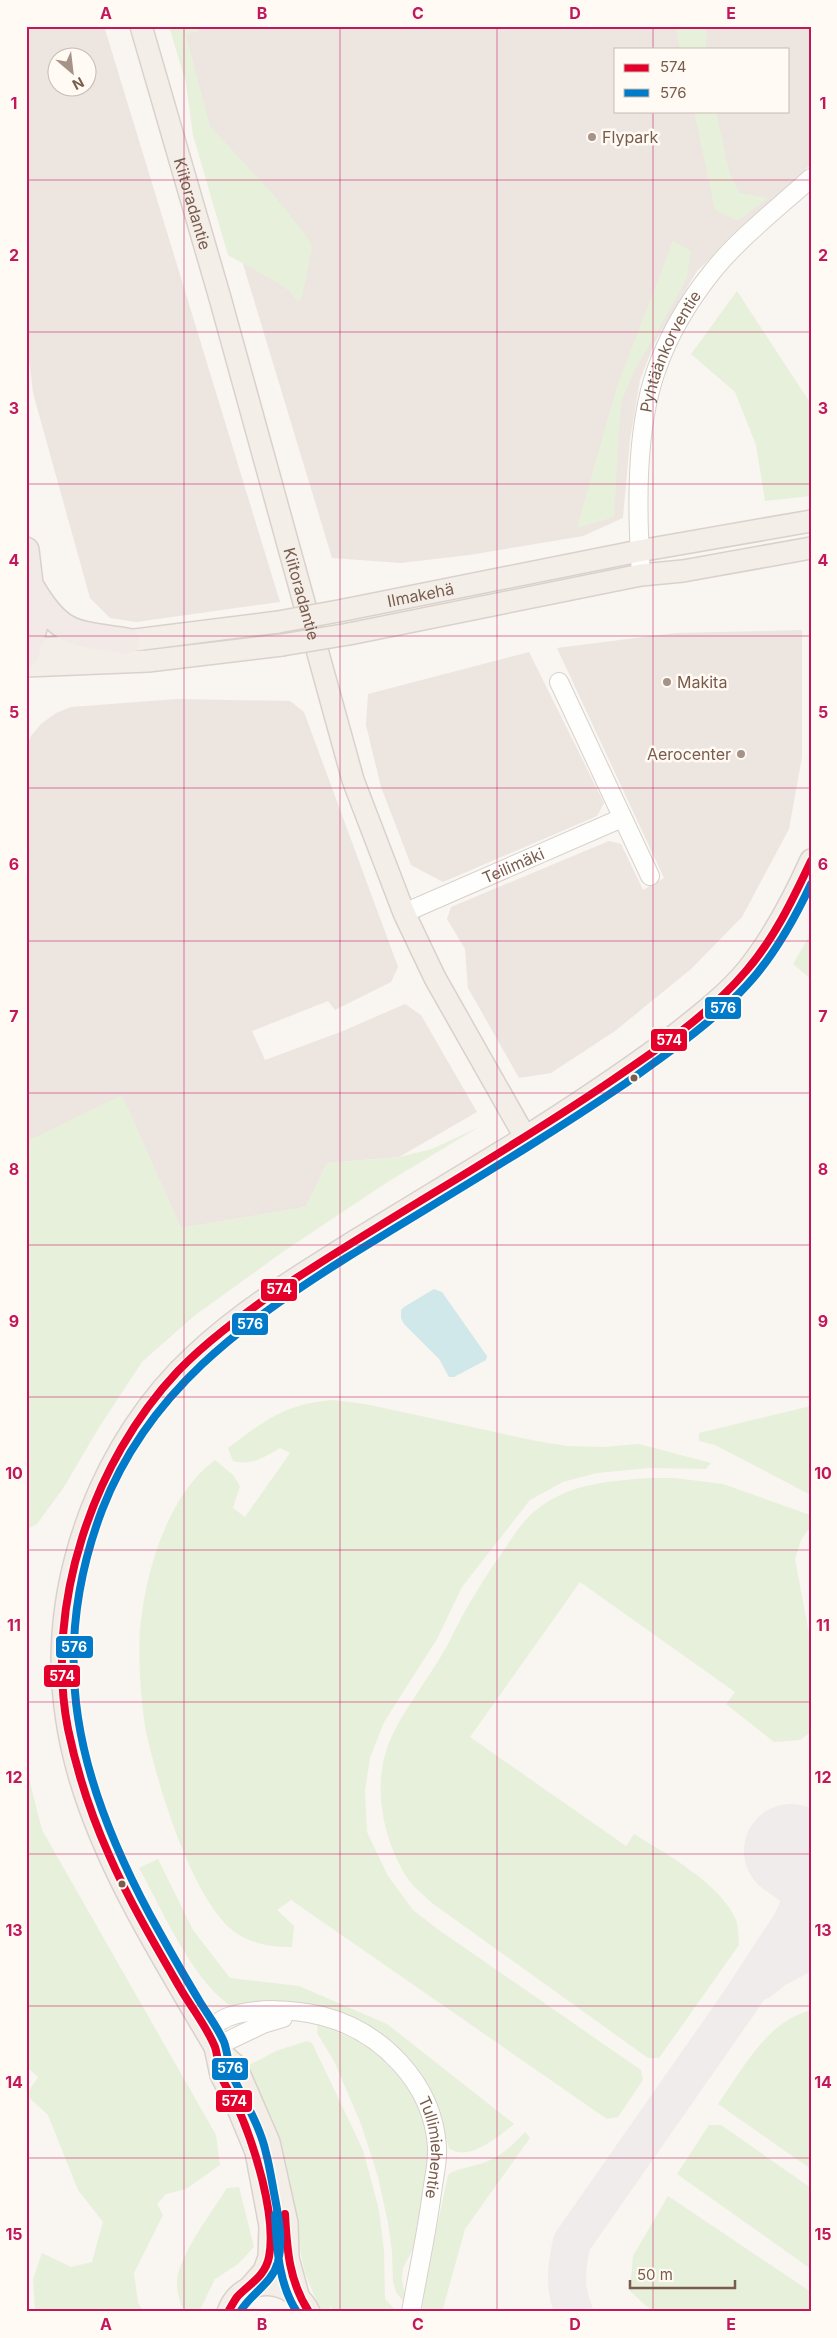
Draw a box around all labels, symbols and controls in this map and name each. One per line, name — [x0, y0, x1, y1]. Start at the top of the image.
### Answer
text: A — [100, 3, 112, 23]
text: B — [257, 3, 267, 23]
text: C — [412, 3, 424, 23]
text: D — [569, 3, 581, 23]
text: E — [726, 3, 736, 23]
north arrow — [48, 48, 98, 98]
legend — [614, 48, 790, 112]
text: 574 — [660, 57, 686, 76]
text: N — [70, 74, 87, 94]
text: 576 — [660, 83, 687, 102]
text: 1 — [11, 93, 17, 113]
text: 1 — [820, 93, 826, 113]
place label: Flypark — [602, 127, 659, 147]
marker: Flypark — [586, 131, 598, 143]
street label: Kiitoradantie — [170, 155, 215, 252]
text: 2 — [9, 245, 19, 265]
text: 2 — [818, 245, 828, 265]
street label: Pyhtäänkorventie — [636, 287, 705, 414]
text: 3 — [9, 398, 19, 418]
text: 3 — [818, 398, 828, 418]
street label: Kiitoradantie — [279, 545, 324, 642]
text: 4 — [9, 550, 20, 570]
text: 4 — [818, 550, 829, 570]
street label: Ilmakehä — [385, 578, 455, 611]
place label: Makita — [677, 672, 727, 692]
marker: Makita — [661, 676, 673, 688]
text: 5 — [9, 702, 19, 722]
text: 5 — [818, 702, 828, 722]
place label: Aerocenter — [647, 744, 731, 764]
marker: Aerocenter — [735, 748, 747, 760]
street label: Teilimäki — [479, 843, 547, 888]
text: 6 — [9, 854, 19, 874]
text: 6 — [818, 854, 828, 874]
line badge: 576 — [704, 996, 742, 1020]
text: 576 — [710, 999, 736, 1016]
text: 7 — [9, 1006, 19, 1026]
text: 7 — [818, 1006, 828, 1026]
line badge: 574 — [650, 1028, 688, 1052]
text: 574 — [656, 1031, 682, 1048]
unlabelled marker — [629, 1073, 639, 1083]
text: 8 — [9, 1159, 19, 1179]
text: 8 — [818, 1159, 828, 1179]
line badge: 574 — [260, 1278, 298, 1302]
text: 574 — [266, 1280, 292, 1297]
text: 9 — [9, 1311, 19, 1331]
text: 9 — [818, 1311, 828, 1331]
line badge: 576 — [231, 1312, 269, 1336]
text: 576 — [237, 1315, 263, 1332]
text: 10 — [5, 1463, 23, 1483]
text: 10 — [814, 1463, 832, 1483]
text: 11 — [7, 1615, 21, 1635]
text: 11 — [816, 1615, 830, 1635]
line badge: 576 — [55, 1635, 94, 1659]
text: 576 — [61, 1638, 87, 1655]
line badge: 574 — [43, 1664, 81, 1688]
text: 574 — [49, 1667, 75, 1684]
text: 12 — [6, 1767, 22, 1787]
text: 12 — [815, 1767, 831, 1787]
unlabelled marker — [117, 1879, 127, 1889]
text: 13 — [5, 1920, 23, 1940]
text: 13 — [814, 1920, 832, 1940]
line badge: 576 — [211, 2057, 249, 2081]
text: 576 — [217, 2059, 243, 2076]
text: 14 — [5, 2072, 23, 2092]
text: 14 — [814, 2072, 832, 2092]
line badge: 574 — [215, 2089, 253, 2113]
text: 574 — [221, 2092, 247, 2109]
street label: Tullimiehentie — [414, 2093, 447, 2200]
text: 15 — [5, 2224, 23, 2244]
text: 15 — [814, 2224, 832, 2244]
scale bar — [630, 2258, 734, 2290]
text: 50 m — [637, 2265, 673, 2284]
text: A — [100, 2314, 112, 2334]
text: B — [257, 2314, 267, 2334]
text: C — [412, 2314, 424, 2334]
text: D — [569, 2314, 581, 2334]
text: E — [726, 2314, 736, 2334]

